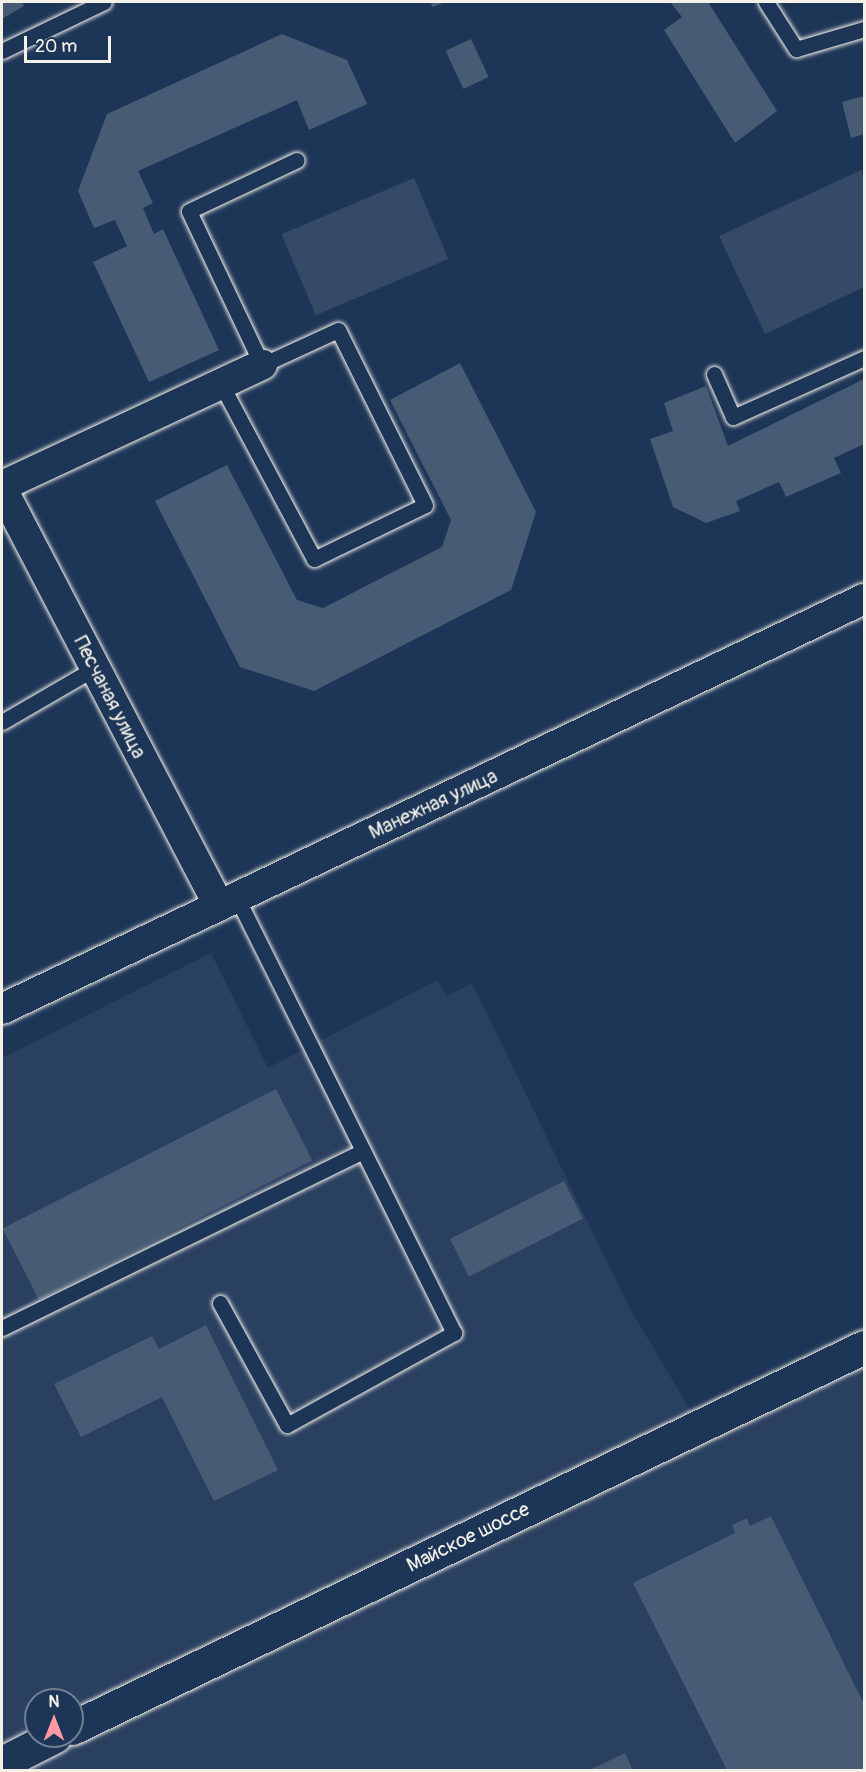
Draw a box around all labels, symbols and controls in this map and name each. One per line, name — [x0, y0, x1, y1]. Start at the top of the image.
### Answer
scale bar — [27, 24, 114, 62]
text: 20 m — [35, 35, 77, 58]
street label: Песчаная улица — [69, 632, 151, 762]
street label: Манежная улица — [365, 764, 501, 844]
street label: Майское шоссе — [403, 1497, 533, 1577]
north arrow — [24, 1688, 84, 1748]
text: N — [49, 1692, 59, 1712]

